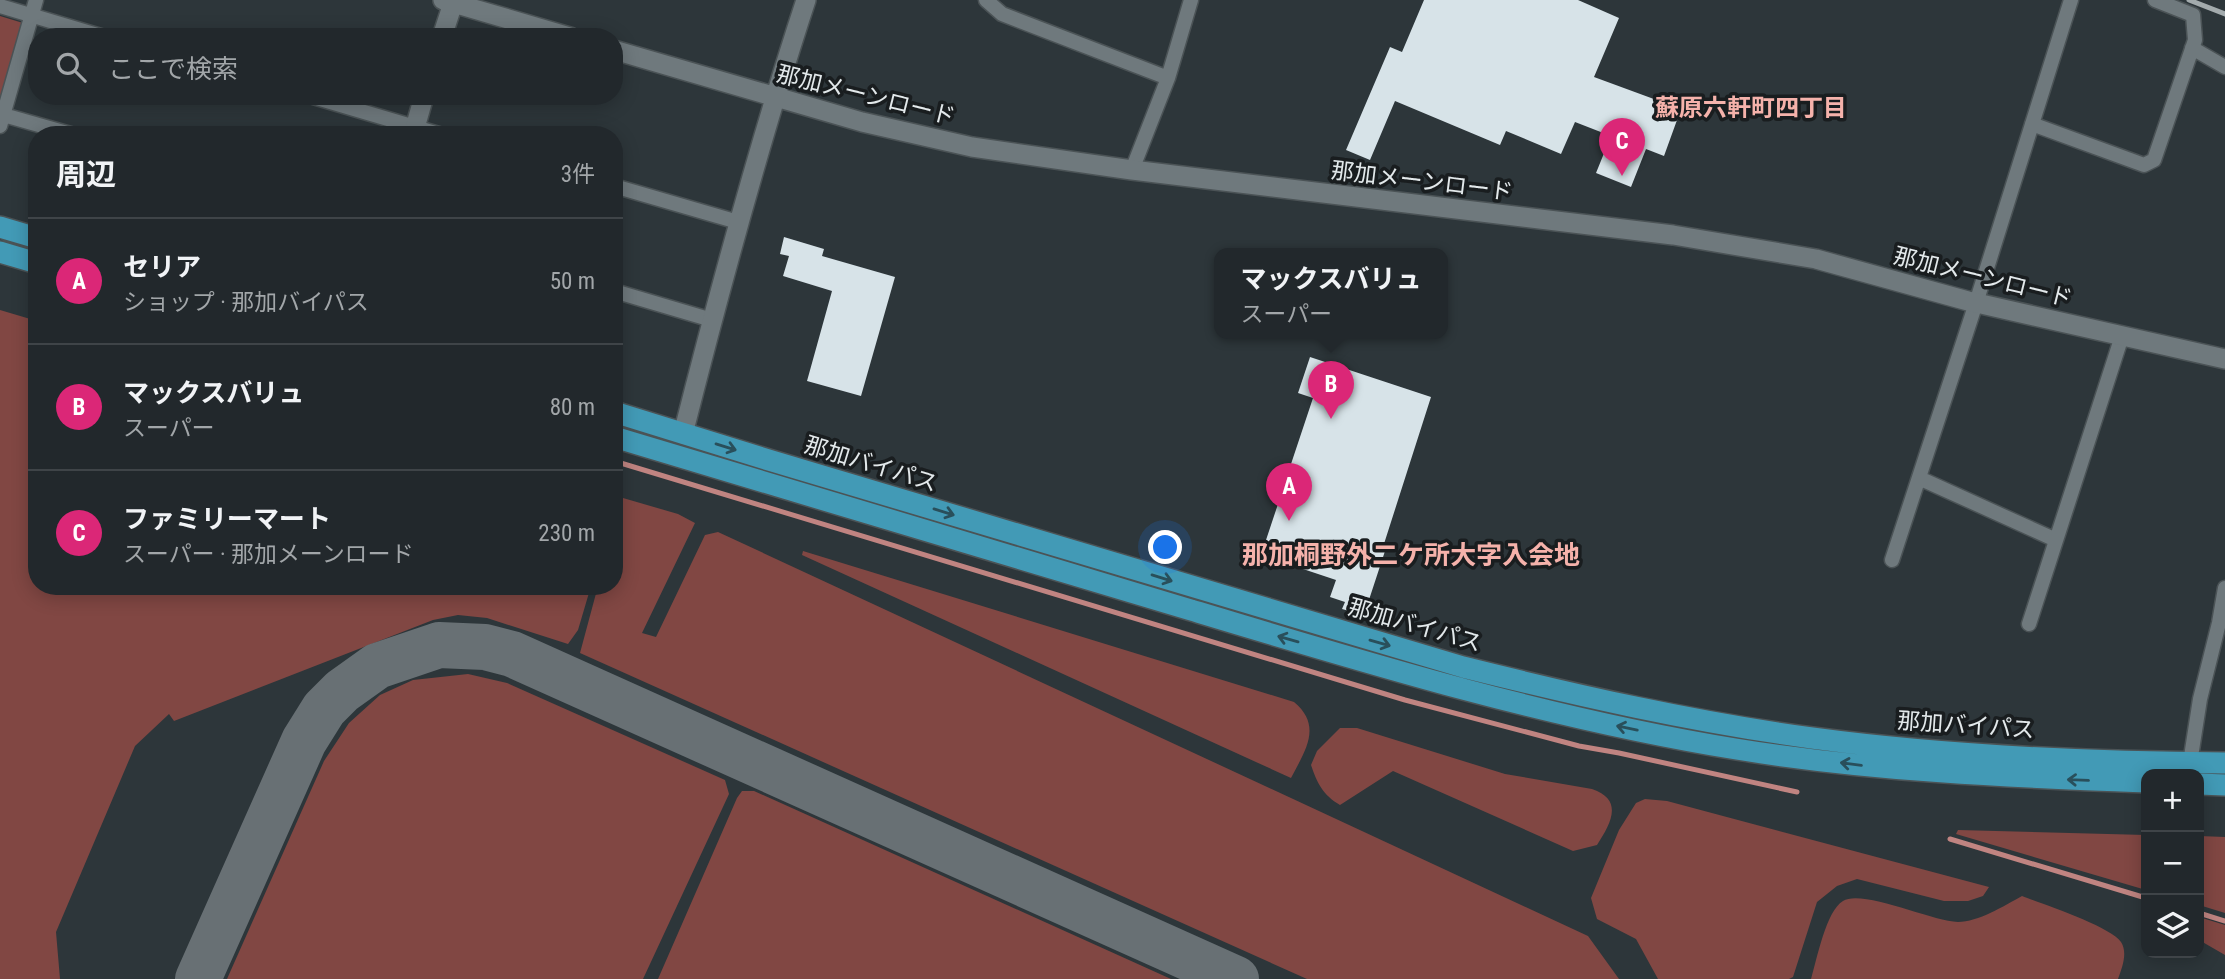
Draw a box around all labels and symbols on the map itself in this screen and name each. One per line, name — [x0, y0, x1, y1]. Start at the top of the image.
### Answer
street label: 那加メーンロード — [774, 60, 958, 131]
district label: 蘇原六軒町四丁目 — [1655, 94, 1847, 122]
pin: C — [1599, 118, 1645, 176]
street label: 那加メーンロード — [1330, 157, 1514, 206]
street label: 那加メーンロード — [1891, 242, 2075, 313]
pin: B — [1308, 361, 1354, 419]
street label: 那加バイパス — [801, 431, 941, 497]
one-way arrow — [715, 442, 737, 455]
pin: A — [1266, 463, 1312, 521]
one-way arrow — [933, 507, 955, 520]
your location — [1148, 530, 1182, 564]
district label: 那加桐野外二ケ所大字入会地 — [1242, 540, 1580, 570]
one-way arrow — [1150, 573, 1172, 586]
street label: 那加バイパス — [1345, 594, 1485, 657]
one-way arrow — [1278, 631, 1300, 644]
one-way arrow — [1369, 637, 1391, 650]
street label: 那加バイパス — [1896, 707, 2036, 744]
one-way arrow — [1616, 720, 1639, 734]
one-way arrow — [1840, 757, 1863, 770]
one-way arrow — [2067, 773, 2090, 787]

